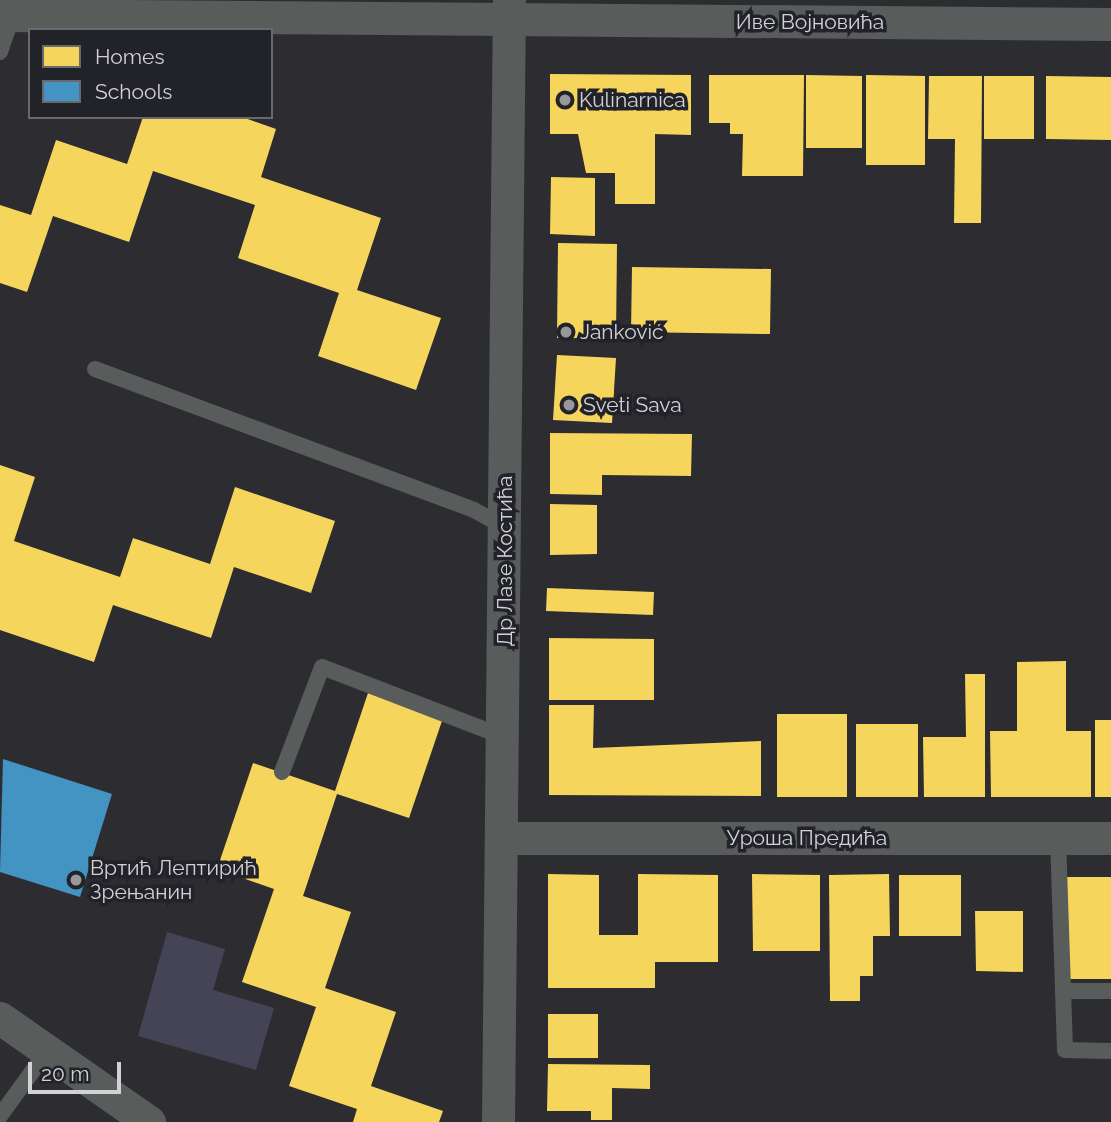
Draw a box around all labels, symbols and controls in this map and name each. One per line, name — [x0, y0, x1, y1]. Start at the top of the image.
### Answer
street label: Иве Војновића — [736, 9, 884, 35]
legend — [28, 28, 273, 119]
text: Homes — [95, 44, 165, 69]
text: Schools — [95, 79, 172, 104]
place label: Kulinarnica — [579, 87, 686, 113]
marker: Kulinarnica — [557, 92, 573, 108]
place label: Janković — [580, 319, 664, 345]
marker: Janković — [558, 324, 574, 340]
place label: Sveti Sava — [583, 392, 682, 418]
marker: Sveti Sava — [561, 397, 577, 413]
street label: Др Лазе Костића — [492, 475, 518, 647]
street label: Уроша Предића — [727, 825, 887, 851]
place label: Вртић Лептирић Зрењанин — [90, 855, 257, 905]
marker: Вртић Лептирић Зрењанин — [68, 872, 84, 888]
scale bar — [32, 1048, 124, 1092]
text: 20 m — [41, 1061, 89, 1086]

